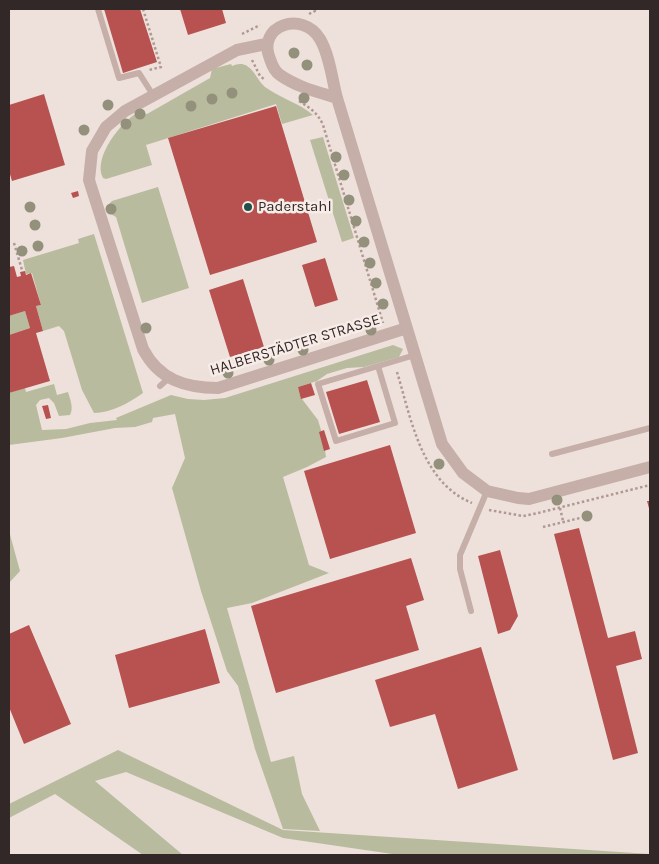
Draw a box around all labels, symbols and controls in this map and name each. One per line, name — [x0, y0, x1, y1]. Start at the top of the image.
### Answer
place label: Paderstahl — [258, 198, 332, 216]
marker: Paderstahl — [242, 201, 254, 213]
street label: HALBERSTÄDTER STRASSE — [208, 311, 382, 379]

